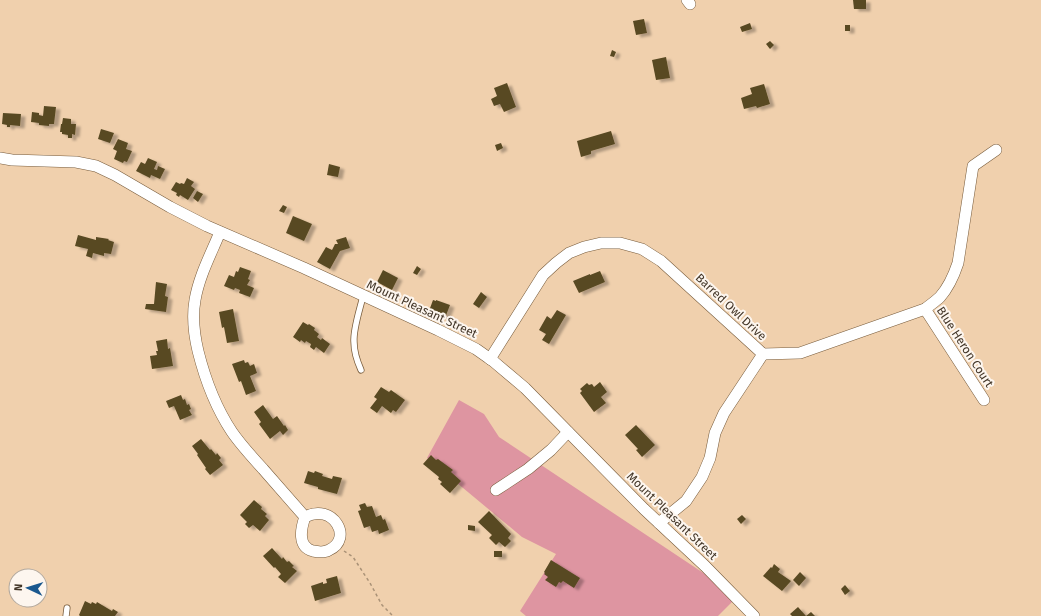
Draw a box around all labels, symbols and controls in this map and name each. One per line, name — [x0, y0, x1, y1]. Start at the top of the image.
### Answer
street label: Barred Owl Drive — [693, 271, 769, 343]
street label: Mount Pleasant Street — [365, 277, 480, 341]
street label: Blue Heron Court — [934, 304, 997, 390]
street label: Mount Pleasant Street — [624, 469, 721, 563]
north arrow — [8, 568, 48, 608]
text: N — [12, 583, 25, 591]

